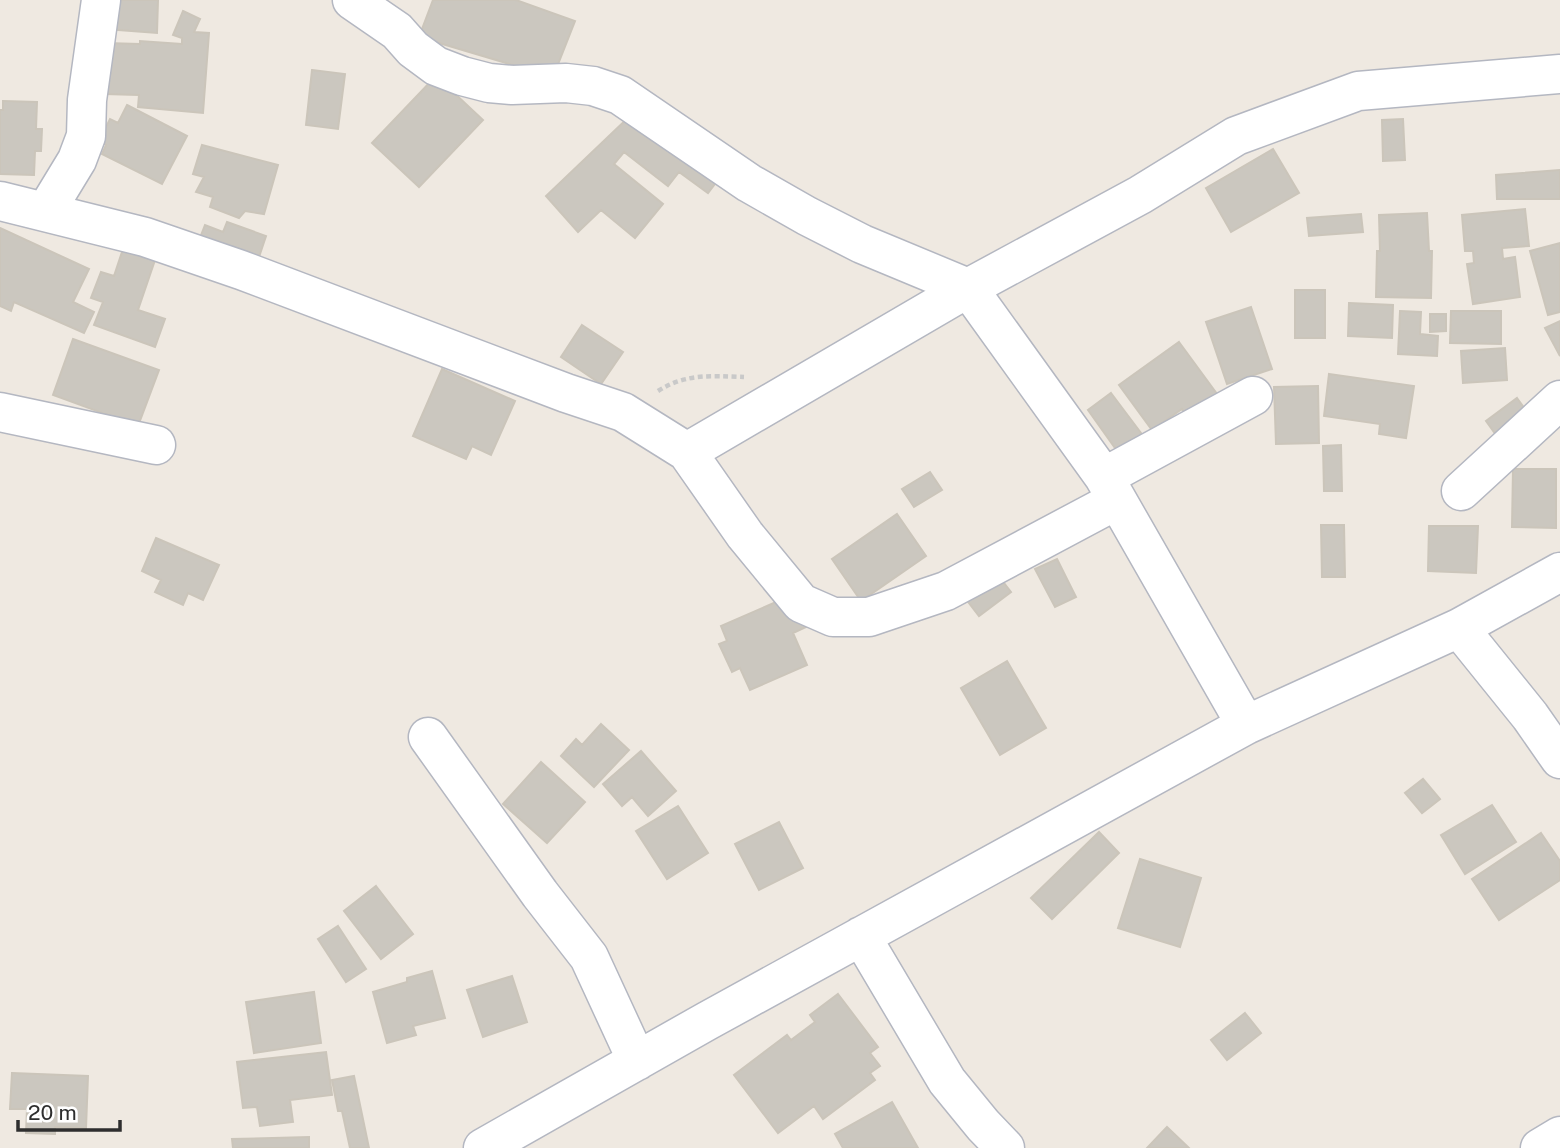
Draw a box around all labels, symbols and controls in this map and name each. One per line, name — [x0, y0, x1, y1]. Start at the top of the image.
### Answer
scale bar — [18, 1088, 119, 1132]
text: 20 m — [28, 1100, 77, 1125]

